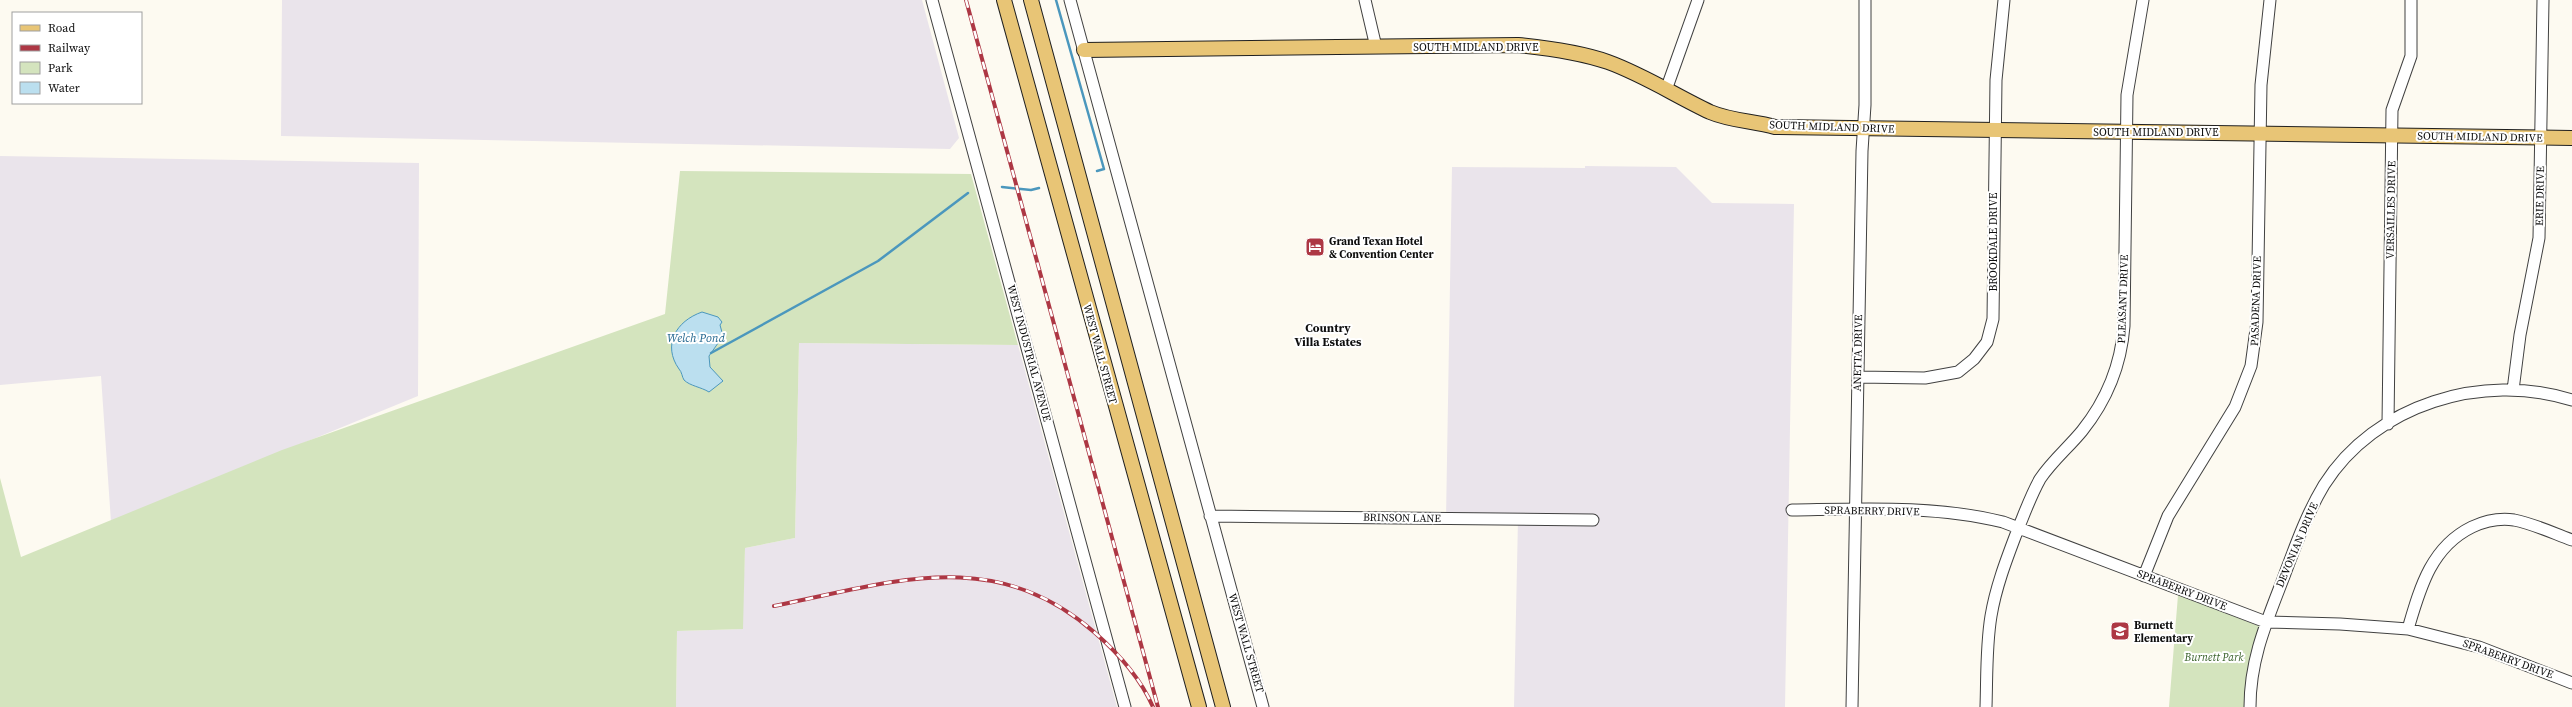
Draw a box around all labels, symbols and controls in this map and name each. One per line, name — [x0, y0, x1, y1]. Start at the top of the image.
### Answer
legend — [12, 12, 142, 104]
text: Road — [48, 20, 75, 36]
text: Railway — [48, 40, 91, 56]
street label: SOUTH MIDLAND DRIVE — [1413, 40, 1539, 55]
text: Park — [48, 60, 73, 76]
text: Water — [48, 80, 80, 96]
street label: SOUTH MIDLAND DRIVE — [1769, 117, 1895, 137]
street label: SOUTH MIDLAND DRIVE — [2093, 125, 2219, 140]
street label: SOUTH MIDLAND DRIVE — [2417, 128, 2543, 146]
street label: VERSAILLES DRIVE — [2383, 160, 2399, 259]
street label: ERIE DRIVE — [2532, 166, 2548, 226]
street label: BROOKDALE DRIVE — [1986, 192, 2001, 292]
place label: Grand Texan Hotel & Convention Center — [1329, 234, 1434, 262]
hotel icon: Grand Texan Hotel & Convention Center — [1304, 236, 1326, 258]
street label: PLEASANT DRIVE — [2114, 254, 2132, 344]
street label: PASADENA DRIVE — [2247, 255, 2265, 346]
street label: WEST INDUSTRIAL AVENUE — [1003, 283, 1055, 424]
street label: WEST WALL STREET — [1079, 302, 1121, 406]
street label: ANETTA DRIVE — [1850, 314, 1866, 392]
district label: Country Villa Estates — [1294, 320, 1362, 350]
water label: Welch Pond — [667, 330, 726, 346]
street label: DEVONIAN DRIVE — [2272, 500, 2322, 590]
street label: SPRABERRY DRIVE — [1824, 503, 1920, 519]
street label: BRINSON LANE — [1363, 510, 1442, 526]
street label: SPRABERRY DRIVE — [2135, 566, 2230, 614]
street label: WEST WALL STREET — [1225, 592, 1267, 695]
place label: Burnett Elementary — [2134, 618, 2193, 646]
school or university icon: Burnett Elementary — [2109, 620, 2131, 642]
street label: SPRABERRY DRIVE — [2461, 636, 2556, 682]
park label: Burnett Park — [2184, 650, 2244, 665]

